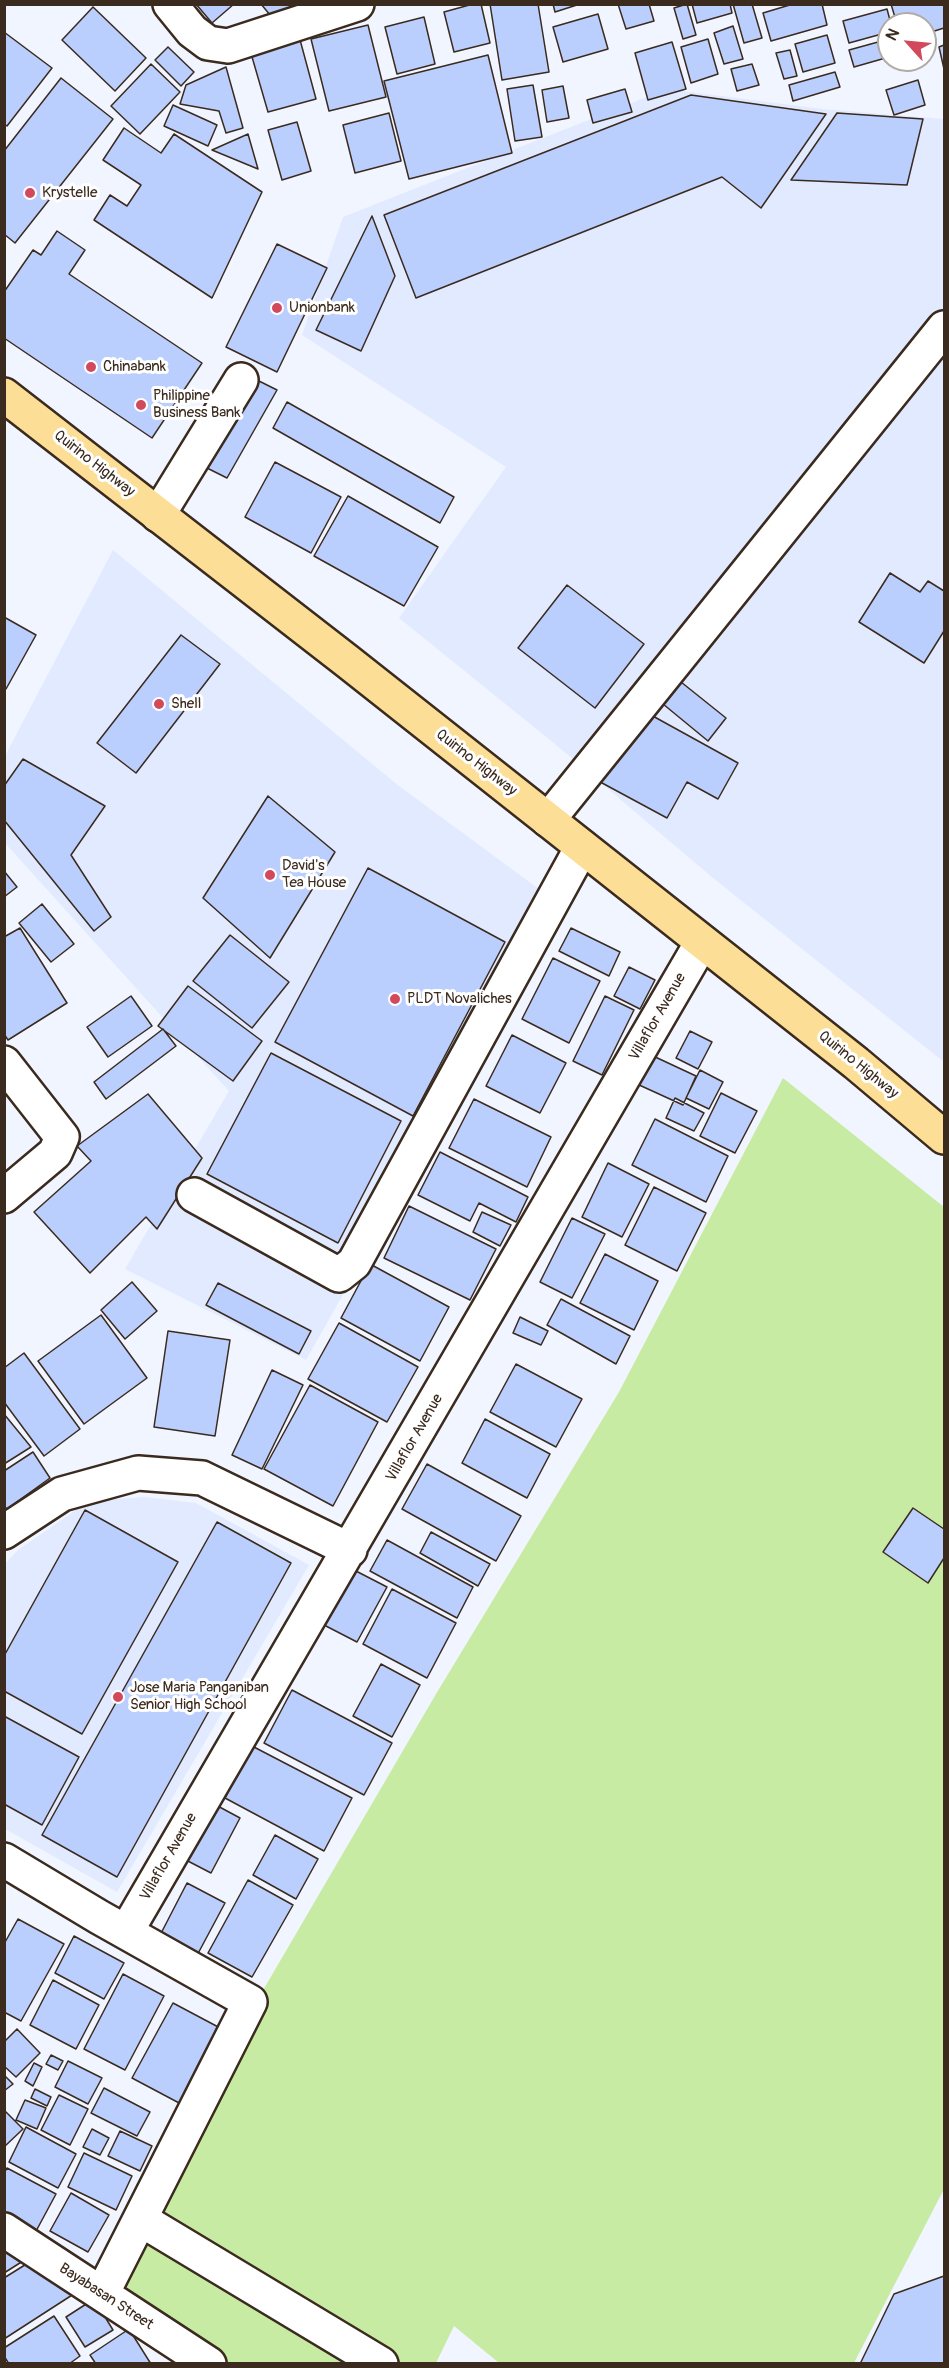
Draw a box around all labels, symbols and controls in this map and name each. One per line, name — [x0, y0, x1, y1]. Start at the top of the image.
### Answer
north arrow — [877, 12, 937, 72]
text: N — [881, 25, 904, 44]
place label: Krystelle — [42, 184, 97, 202]
marker: Krystelle — [23, 186, 37, 200]
place label: Unionbank — [289, 299, 355, 317]
marker: Unionbank — [270, 301, 284, 315]
place label: Chinabank — [103, 358, 166, 376]
marker: Chinabank — [84, 360, 98, 374]
place label: Philippine Business Bank — [153, 387, 241, 422]
marker: Philippine Business Bank — [134, 398, 148, 412]
street label: Quirino Highway — [50, 427, 138, 501]
place label: Shell — [171, 695, 201, 713]
marker: Shell — [152, 697, 166, 711]
street label: Quirino Highway — [432, 726, 520, 800]
place label: David's Tea House — [282, 857, 346, 892]
marker: David's Tea House — [263, 868, 277, 882]
street label: Villaflor Avenue — [626, 970, 690, 1064]
place label: PLDT Novaliches — [407, 990, 512, 1008]
marker: PLDT Novaliches — [388, 992, 402, 1006]
street label: Quirino Highway — [814, 1027, 902, 1103]
street label: Villaflor Avenue — [383, 1391, 447, 1485]
place label: Jose Maria Panganiban Senior High School — [130, 1679, 269, 1714]
marker: Jose Maria Panganiban Senior High School — [111, 1690, 125, 1704]
street label: Villaflor Avenue — [137, 1810, 201, 1904]
street label: Bayabasan Street — [55, 2260, 157, 2334]

